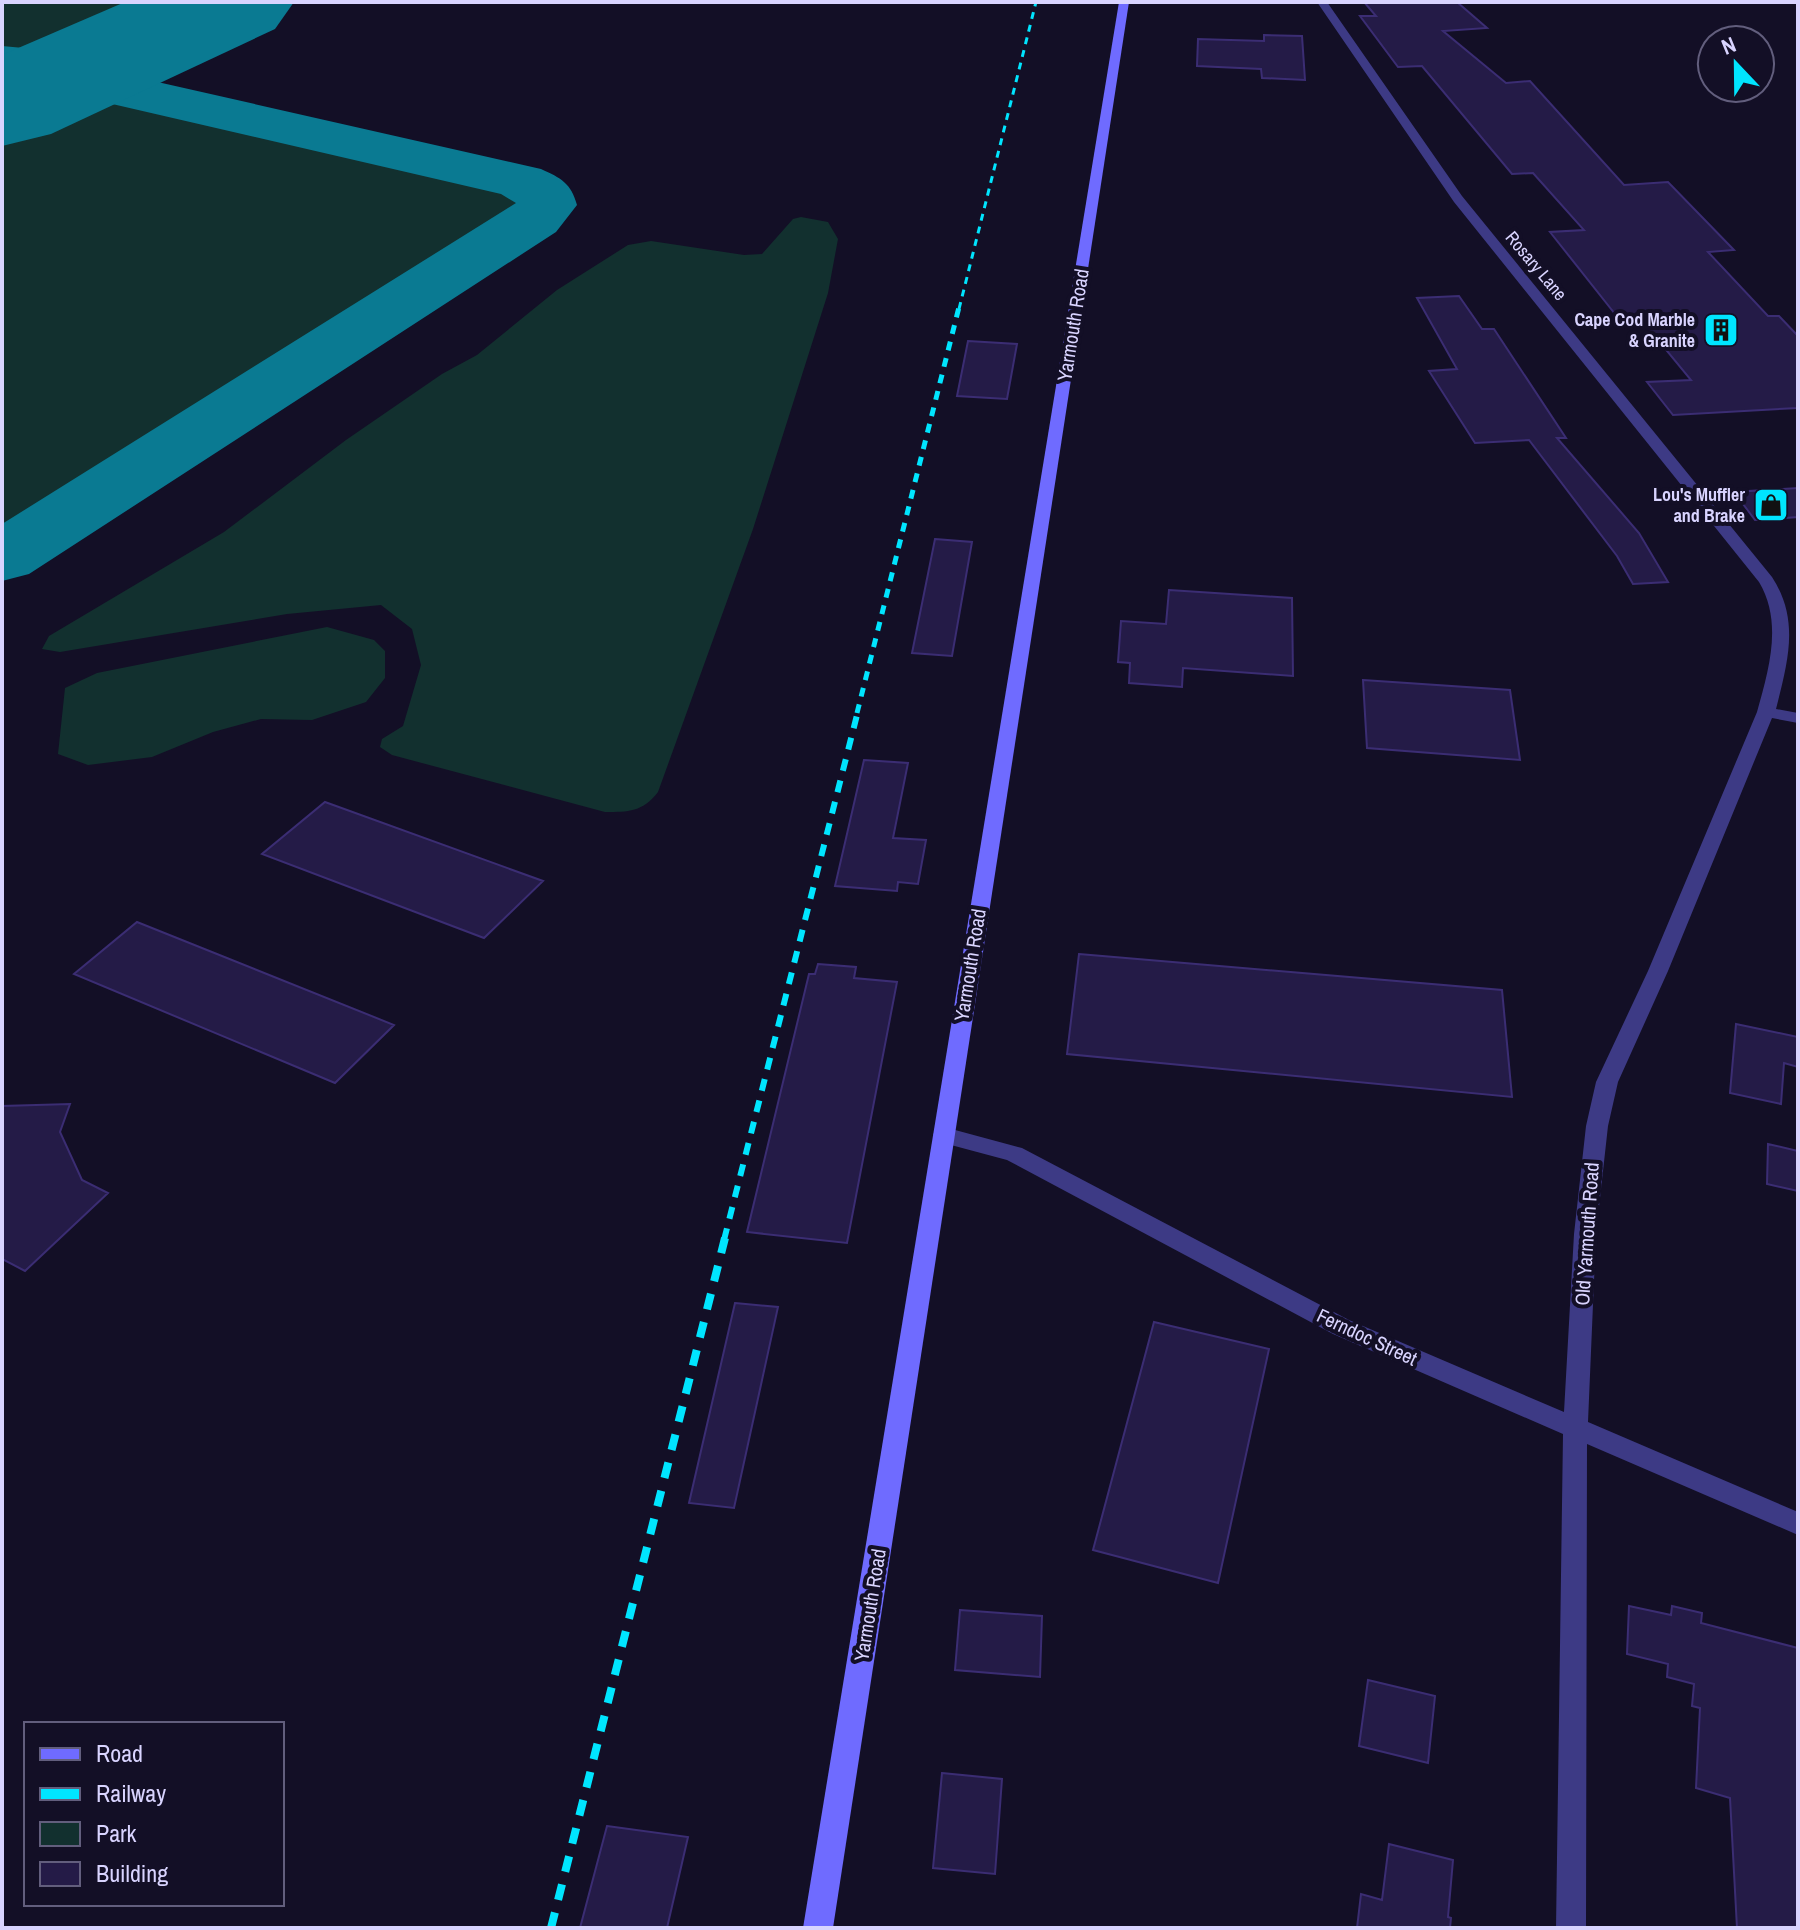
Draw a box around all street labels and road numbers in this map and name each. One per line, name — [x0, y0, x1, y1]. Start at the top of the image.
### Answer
street label: Rosary Lane — [1500, 226, 1573, 306]
street label: Yarmouth Road — [1050, 267, 1095, 383]
street label: Yarmouth Road — [947, 907, 992, 1023]
street label: Old Yarmouth Road — [1568, 1161, 1605, 1306]
street label: Ferndoc Street — [1313, 1302, 1422, 1372]
street label: Yarmouth Road — [847, 1547, 892, 1663]

